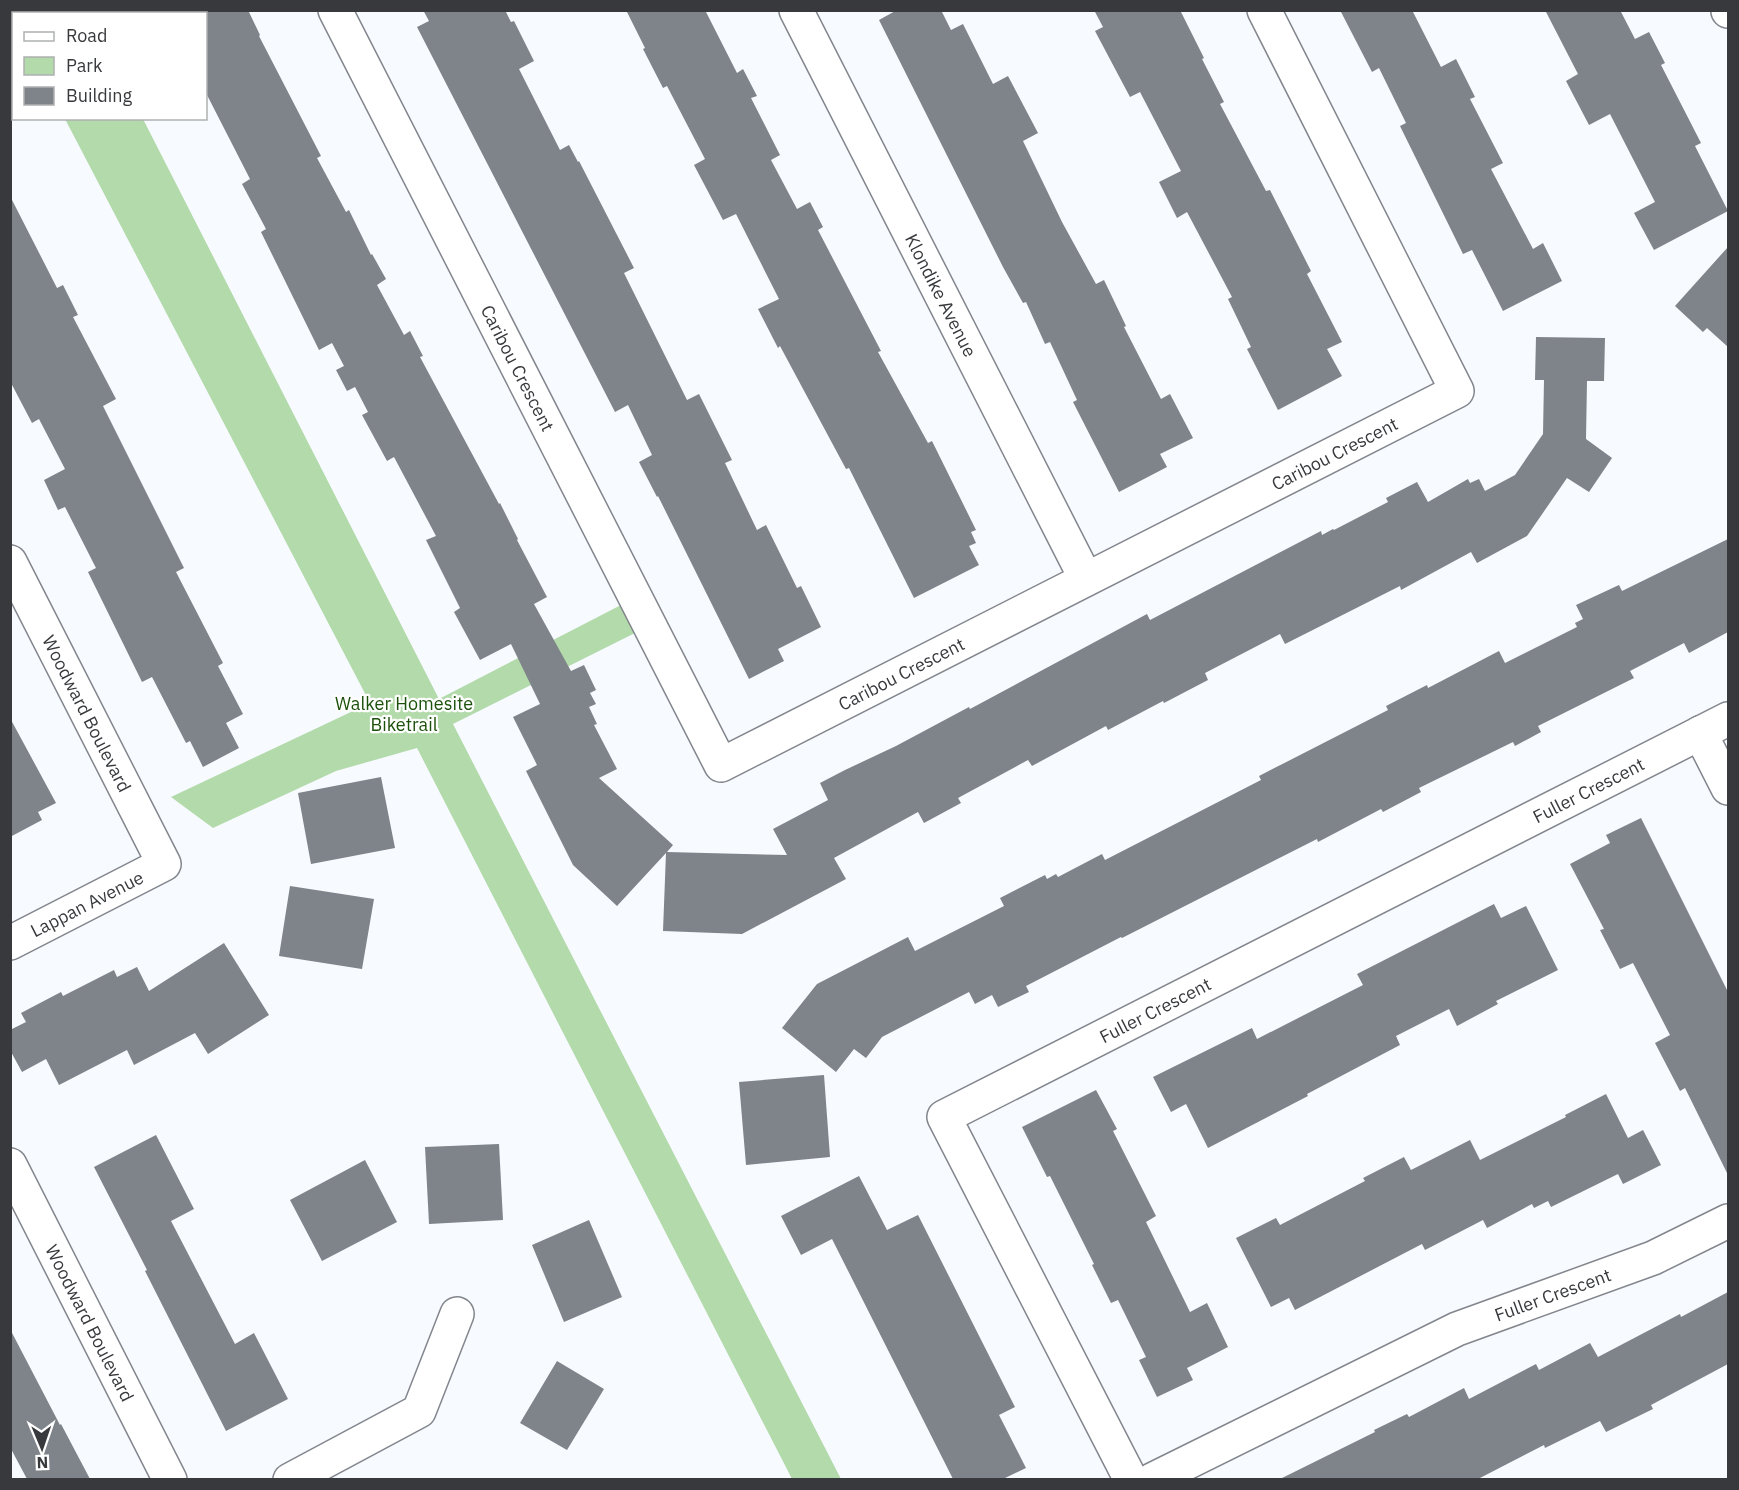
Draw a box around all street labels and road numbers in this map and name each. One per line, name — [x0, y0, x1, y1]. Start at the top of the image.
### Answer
street label: Klondike Avenue — [900, 230, 982, 361]
street label: Caribou Crescent — [476, 301, 560, 435]
street label: Caribou Crescent — [1267, 412, 1401, 495]
street label: Woodward Boulevard — [38, 631, 137, 796]
street label: Caribou Crescent — [834, 632, 968, 715]
street label: Fuller Crescent — [1529, 752, 1648, 828]
street label: Lappan Avenue — [27, 866, 147, 942]
street label: Fuller Crescent — [1095, 972, 1215, 1048]
street label: Woodward Boulevard — [41, 1241, 140, 1405]
street label: Fuller Crescent — [1491, 1263, 1614, 1326]

